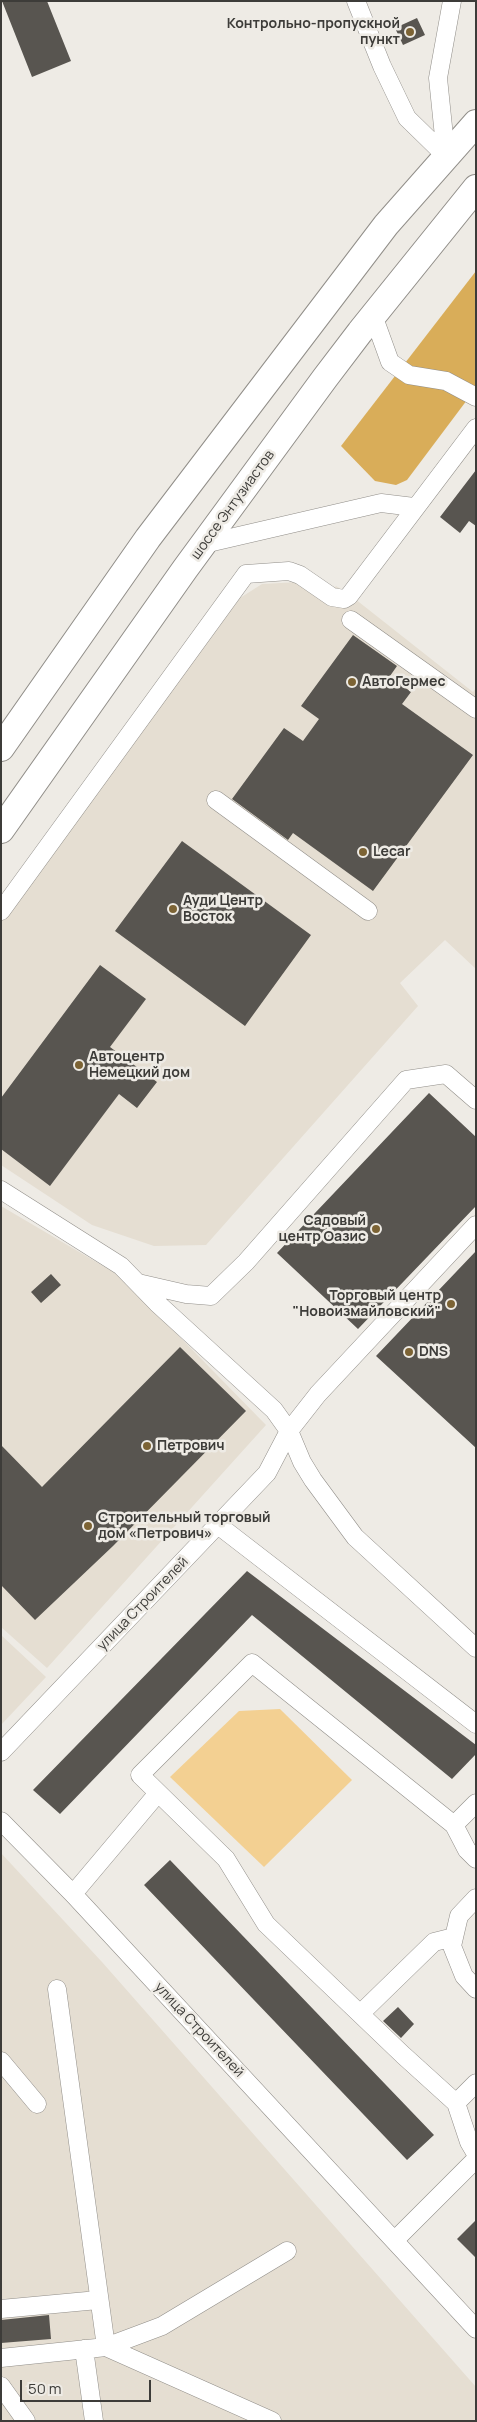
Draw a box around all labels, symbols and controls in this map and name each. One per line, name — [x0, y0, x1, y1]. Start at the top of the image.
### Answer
place label: Контрольно-пропускной пункт — [227, 16, 400, 48]
marker: Контрольно-пропускной пункт — [404, 26, 416, 38]
street label: шоссе Энтузиастов — [188, 447, 278, 563]
place label: АвтоГермес — [362, 674, 445, 690]
marker: АвтоГермес — [346, 676, 358, 688]
place label: Lecar — [373, 844, 410, 860]
marker: Lecar — [357, 846, 369, 858]
place label: Ауди Центр Восток — [183, 893, 263, 926]
marker: Ауди Центр Восток — [167, 903, 179, 915]
place label: Автоцентр Немецкий дом — [89, 1049, 190, 1082]
marker: Автоцентр Немецкий дом — [73, 1059, 85, 1071]
place label: Садовый центр Оазис — [278, 1213, 366, 1246]
marker: Садовый центр Оазис — [370, 1223, 382, 1235]
place label: Торговый центр "Новоизмайловский" — [293, 1288, 441, 1320]
marker: Торговый центр "Новоизмайловский" — [445, 1298, 457, 1310]
place label: DNS — [419, 1344, 448, 1360]
marker: DNS — [403, 1346, 415, 1358]
place label: Петрович — [157, 1438, 224, 1454]
marker: Петрович — [141, 1440, 153, 1452]
place label: Строительный торговый дом «Петрович» — [98, 1510, 271, 1542]
marker: Строительный торговый дом «Петрович» — [82, 1520, 94, 1532]
street label: улица Строителей — [94, 1554, 192, 1654]
street label: улица Строителей — [151, 1979, 247, 2081]
scale bar — [22, 2370, 154, 2402]
text: 50 m — [28, 2378, 62, 2399]

